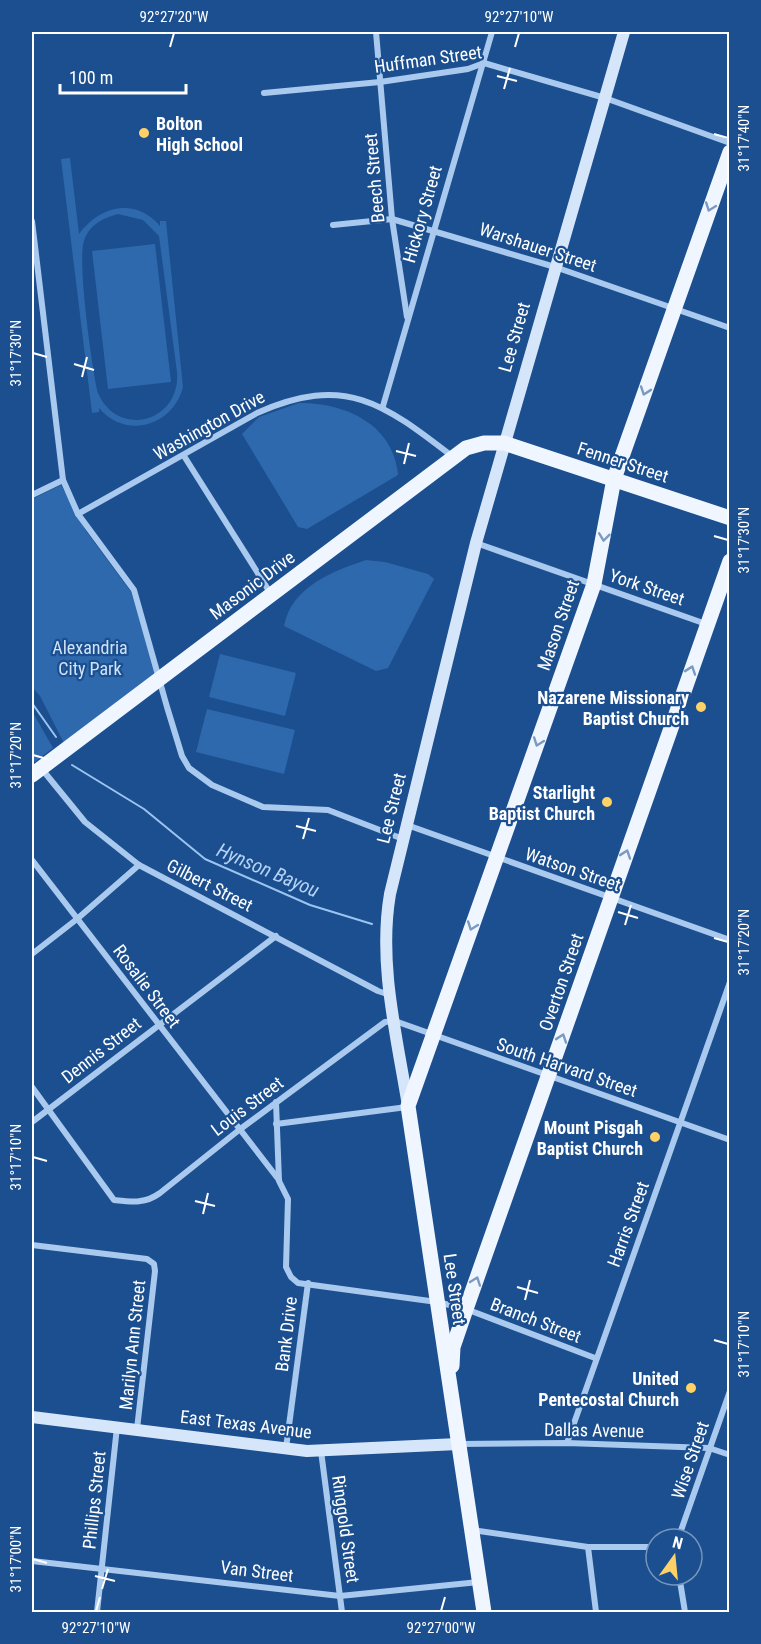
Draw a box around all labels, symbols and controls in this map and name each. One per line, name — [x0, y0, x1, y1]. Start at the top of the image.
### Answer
text: 92°27'20"W — [140, 8, 209, 26]
text: 92°27'10"W — [485, 8, 554, 26]
street label: Huffman Street — [373, 41, 483, 77]
scale bar — [60, 57, 186, 95]
text: 100 m — [69, 67, 113, 88]
text: 31°17'40"N — [735, 105, 753, 171]
place label: Bolton High School — [156, 113, 243, 155]
marker: Bolton High School — [137, 126, 151, 140]
street label: Beech Street — [360, 132, 388, 224]
street label: Hickory Street — [398, 163, 446, 265]
one-way arrow — [704, 201, 717, 212]
street label: Warshauer Street — [477, 218, 599, 276]
street label: Lee Street — [494, 300, 534, 374]
text: 31°17'30"N — [7, 320, 25, 386]
one-way arrow — [639, 385, 652, 395]
street label: Washington Drive — [150, 386, 268, 464]
street label: Fenner Street — [575, 437, 671, 487]
text: 31°17'30"N — [735, 507, 753, 573]
one-way arrow — [598, 532, 611, 541]
street label: Masonic Drive — [205, 546, 299, 624]
street label: York Street — [607, 564, 687, 610]
street label: Mason Street — [533, 577, 583, 673]
park label: Alexandria City Park — [52, 637, 128, 679]
one-way arrow — [683, 665, 696, 676]
place label: Nazarene Missionary Baptist Church — [537, 687, 689, 729]
marker: Nazarene Missionary Baptist Church — [694, 700, 708, 714]
text: 31°17'20"N — [7, 722, 25, 788]
one-way arrow — [532, 736, 545, 747]
street label: Lee Street — [372, 771, 410, 845]
place label: Starlight Baptist Church — [489, 782, 595, 824]
marker: Starlight Baptist Church — [600, 795, 614, 809]
water label: Hynson Bayou — [213, 838, 323, 902]
street label: Watson Street — [522, 843, 624, 895]
one-way arrow — [618, 849, 631, 860]
street label: Gilbert Street — [163, 854, 257, 916]
text: 31°17'20"N — [735, 909, 753, 975]
one-way arrow — [467, 920, 480, 931]
street label: Overton Street — [534, 930, 588, 1034]
street label: Rosalie Street — [109, 940, 185, 1032]
street label: Dennis Street — [57, 1013, 145, 1087]
street label: South Harvard Street — [494, 1033, 640, 1101]
one-way arrow — [555, 1033, 567, 1044]
street label: Louis Street — [207, 1072, 287, 1140]
place label: Mount Pisgah Baptist Church — [537, 1117, 643, 1159]
text: 31°17'10"N — [7, 1124, 25, 1190]
marker: Mount Pisgah Baptist Church — [648, 1130, 662, 1144]
street label: Harris Street — [603, 1178, 653, 1270]
street label: Lee Street — [440, 1252, 470, 1326]
one-way arrow — [468, 1276, 481, 1287]
street label: Marilyn Ann Street — [115, 1279, 149, 1411]
street label: Branch Street — [488, 1293, 584, 1347]
street label: Bank Drive — [271, 1295, 301, 1373]
text: 31°17'10"N — [735, 1311, 753, 1377]
place label: United Pentecostal Church — [538, 1368, 679, 1410]
marker: United Pentecostal Church — [684, 1381, 698, 1395]
street label: East Texas Avenue — [179, 1406, 313, 1442]
street label: Wise Street — [667, 1418, 713, 1502]
street label: Dallas Avenue — [544, 1419, 644, 1441]
street label: Phillips Street — [78, 1450, 110, 1550]
street label: Ringgold Street — [328, 1474, 364, 1584]
text: 31°17'00"N — [7, 1526, 25, 1592]
north arrow — [644, 1527, 704, 1587]
text: N — [671, 1533, 685, 1553]
street label: Van Street — [219, 1556, 295, 1586]
text: 92°27'10"W — [62, 1619, 131, 1637]
text: 92°27'00"W — [407, 1619, 476, 1637]

